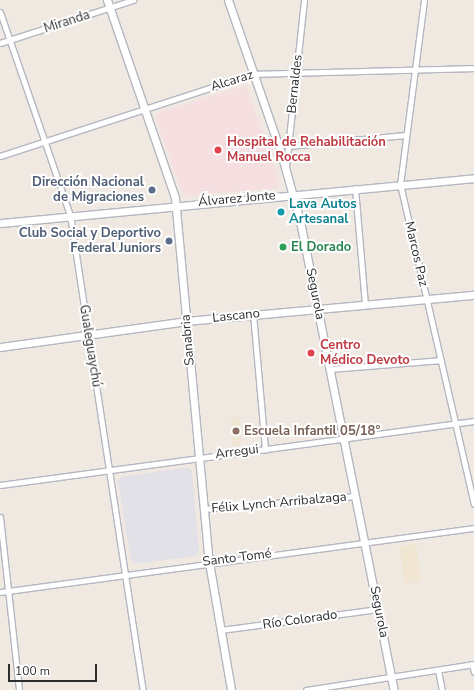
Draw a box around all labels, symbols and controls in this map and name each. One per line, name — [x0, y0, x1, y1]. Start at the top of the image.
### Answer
street label: Miranda — [42, 7, 92, 37]
street label: Bernaldes — [284, 54, 306, 114]
street label: Alcaraz — [209, 67, 255, 95]
place label: Hospital de Rehabilitación Manuel Rocca — [227, 135, 386, 166]
marker: Hospital de Rehabilitación Manuel Rocca — [212, 144, 224, 156]
place label: Dirección Nacional de Migraciones — [32, 175, 144, 206]
marker: Dirección Nacional de Migraciones — [147, 185, 157, 195]
street label: Álvarez Jonte — [198, 188, 276, 210]
place label: Lava Autos Artesanal — [289, 197, 357, 228]
marker: Lava Autos Artesanal — [276, 207, 286, 217]
street label: Marcos Paz — [401, 220, 431, 288]
place label: Club Social y Deportivo Federal Juniors — [19, 226, 161, 257]
marker: Club Social y Deportivo Federal Juniors — [164, 236, 174, 246]
place label: El Dorado — [291, 239, 351, 255]
marker: El Dorado — [278, 242, 288, 252]
street label: Segurola — [302, 267, 328, 321]
street label: Gualeguaychú — [76, 304, 104, 388]
street label: Lascano — [211, 306, 261, 326]
street label: Sanabria — [178, 314, 198, 366]
place label: Centro Médico Devoto — [320, 338, 410, 369]
marker: Centro Médico Devoto — [305, 347, 317, 359]
place label: Escuela Infantil 05/18° — [244, 423, 380, 439]
marker: Escuela Infantil 05/18° — [231, 426, 241, 436]
street label: Arregui — [214, 442, 260, 462]
street label: Félix Lynch Arribalzaga — [211, 489, 347, 517]
street label: Santo Tomé — [202, 546, 272, 570]
street label: Segurola — [366, 585, 392, 639]
street label: Río Colorado — [262, 607, 338, 633]
scale bar — [10, 656, 99, 682]
text: 100 m — [15, 663, 50, 679]

